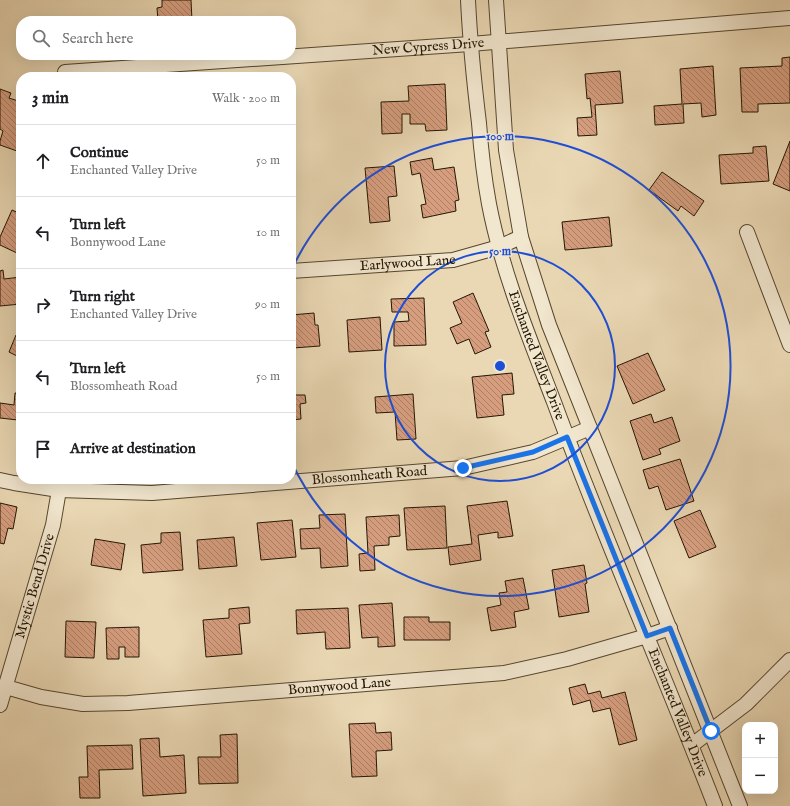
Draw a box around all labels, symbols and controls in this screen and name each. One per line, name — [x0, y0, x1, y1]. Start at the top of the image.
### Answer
search box — [16, 16, 296, 60]
icon: search — [30, 27, 52, 49]
text: Search here — [62, 29, 133, 48]
street label: New Cypress Drive — [372, 34, 485, 60]
text: 3 min — [32, 88, 69, 109]
text: Walk · 200 m — [212, 90, 280, 107]
text: 100 m — [486, 129, 515, 144]
text: Continue — [70, 143, 128, 162]
icon: ahead — [32, 150, 54, 172]
text: 50 m — [256, 152, 280, 169]
text: Enchanted Valley Drive — [70, 162, 197, 179]
text: Turn left — [70, 215, 126, 234]
icon: left — [32, 222, 54, 244]
text: 10 m — [256, 224, 280, 241]
text: Bonnywood Lane — [70, 234, 166, 251]
text: 50 m — [489, 244, 512, 259]
street label: Earlywood Lane — [359, 251, 457, 275]
text: Turn right — [70, 287, 135, 306]
street label: Enchanted Valley Drive — [504, 288, 569, 423]
icon: right — [32, 294, 54, 316]
text: 90 m — [255, 296, 280, 313]
text: Enchanted Valley Drive — [70, 306, 197, 323]
text: Turn left — [70, 359, 126, 378]
centre of rings — [493, 359, 507, 373]
icon: left — [32, 366, 54, 388]
text: 50 m — [256, 368, 280, 385]
text: Blossomheath Road — [70, 378, 177, 395]
icon: arrive — [32, 438, 54, 460]
text: Arrive at destination — [70, 439, 196, 458]
route end — [454, 459, 472, 477]
street label: Blossomheath Road — [311, 462, 428, 489]
street label: Mystic Bend Drive — [11, 531, 59, 641]
street label: Enchanted Valley Drive — [644, 646, 712, 780]
street label: Bonnywood Lane — [287, 673, 392, 699]
route start — [702, 722, 720, 740]
map controls — [742, 722, 778, 794]
button: + — [742, 722, 778, 758]
button: − — [742, 758, 778, 794]

